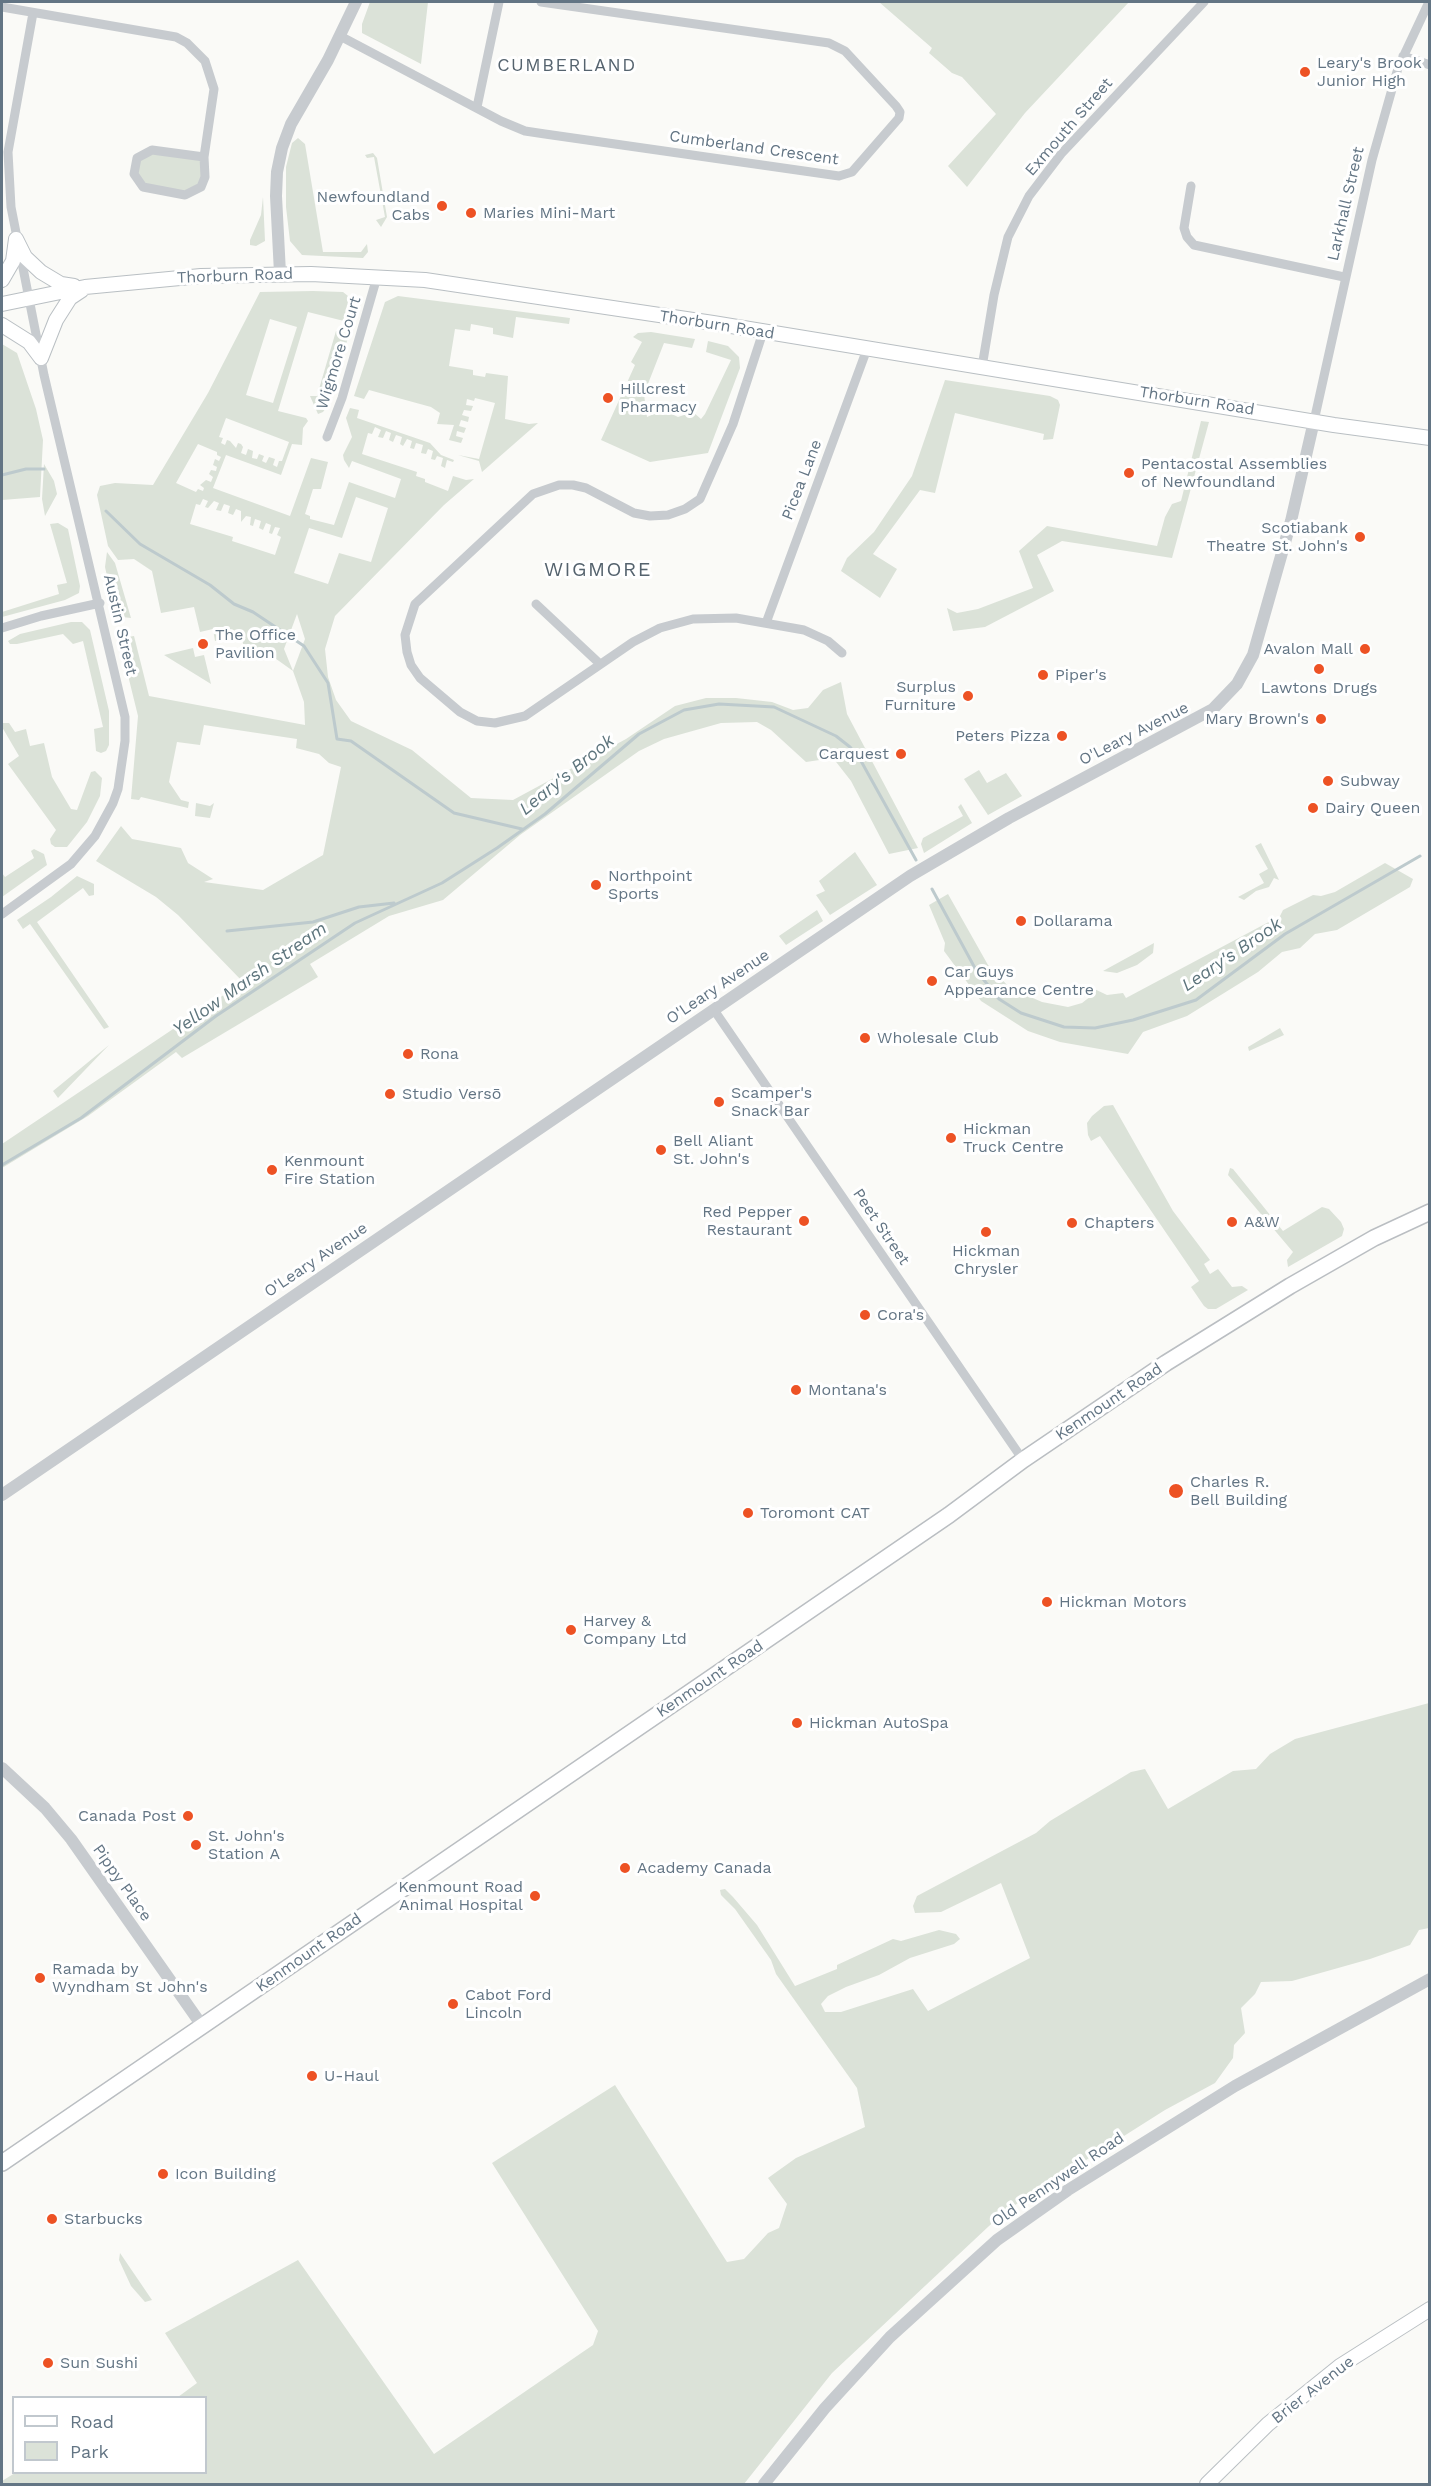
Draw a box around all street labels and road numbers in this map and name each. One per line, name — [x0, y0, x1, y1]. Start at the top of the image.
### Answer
street label: Exmouth Street — [1021, 74, 1117, 180]
street label: Cumberland Crescent — [668, 127, 840, 169]
street label: Larkhall Street — [1324, 145, 1368, 263]
street label: Thorburn Road — [177, 264, 293, 288]
street label: Wigmore Court — [313, 294, 365, 412]
street label: Thorburn Road — [658, 306, 776, 344]
street label: Thorburn Road — [1138, 382, 1256, 420]
street label: Picea Lane — [778, 437, 826, 523]
street label: Austin Street — [99, 573, 141, 677]
street label: O'Leary Avenue — [1076, 698, 1192, 770]
street label: O'Leary Avenue — [663, 945, 773, 1029]
street label: Peet Street — [848, 1185, 914, 1269]
street label: O'Leary Avenue — [261, 1218, 371, 1302]
street label: Kenmount Road — [1052, 1359, 1166, 1445]
street label: Kenmount Road — [653, 1636, 767, 1722]
street label: Pippy Place — [88, 1841, 156, 1925]
street label: Kenmount Road — [252, 1909, 366, 1997]
street label: Old Pennywell Road — [988, 2129, 1128, 2231]
street label: Brier Avenue — [1268, 2352, 1358, 2428]

